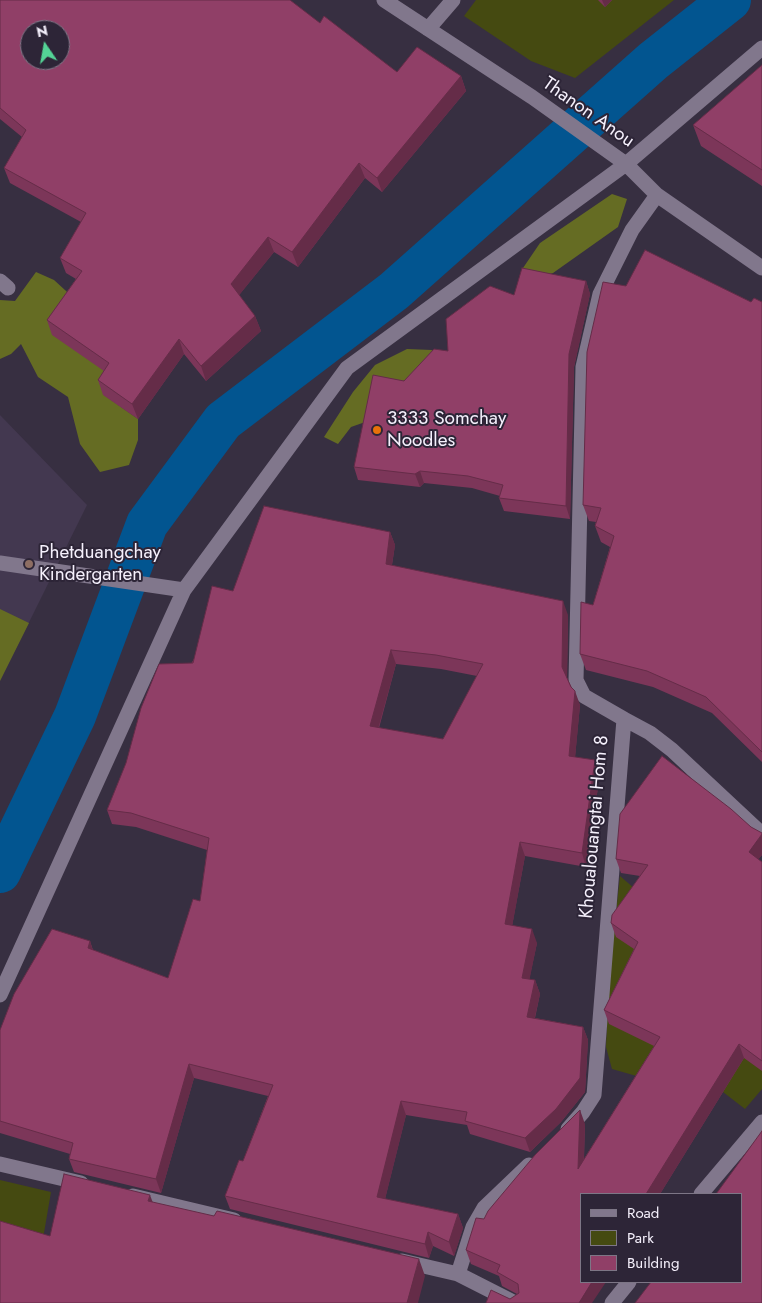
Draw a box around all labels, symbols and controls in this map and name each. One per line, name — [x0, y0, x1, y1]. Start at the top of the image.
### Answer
north arrow — [20, 20, 70, 70]
text: N — [35, 20, 50, 42]
street label: Thanon Anou — [538, 73, 638, 153]
place label: 3333 Somchay Noodles — [387, 408, 506, 452]
marker: 3333 Somchay Noodles — [371, 424, 383, 436]
place label: Phetduangchay Kindergarten — [39, 542, 161, 586]
marker: Phetduangchay Kindergarten — [23, 558, 35, 570]
street label: Khoualouangtai Hom 8 — [576, 734, 614, 920]
legend — [580, 1193, 742, 1283]
text: Road — [627, 1202, 659, 1224]
text: Park — [627, 1227, 654, 1249]
text: Building — [627, 1252, 679, 1274]

